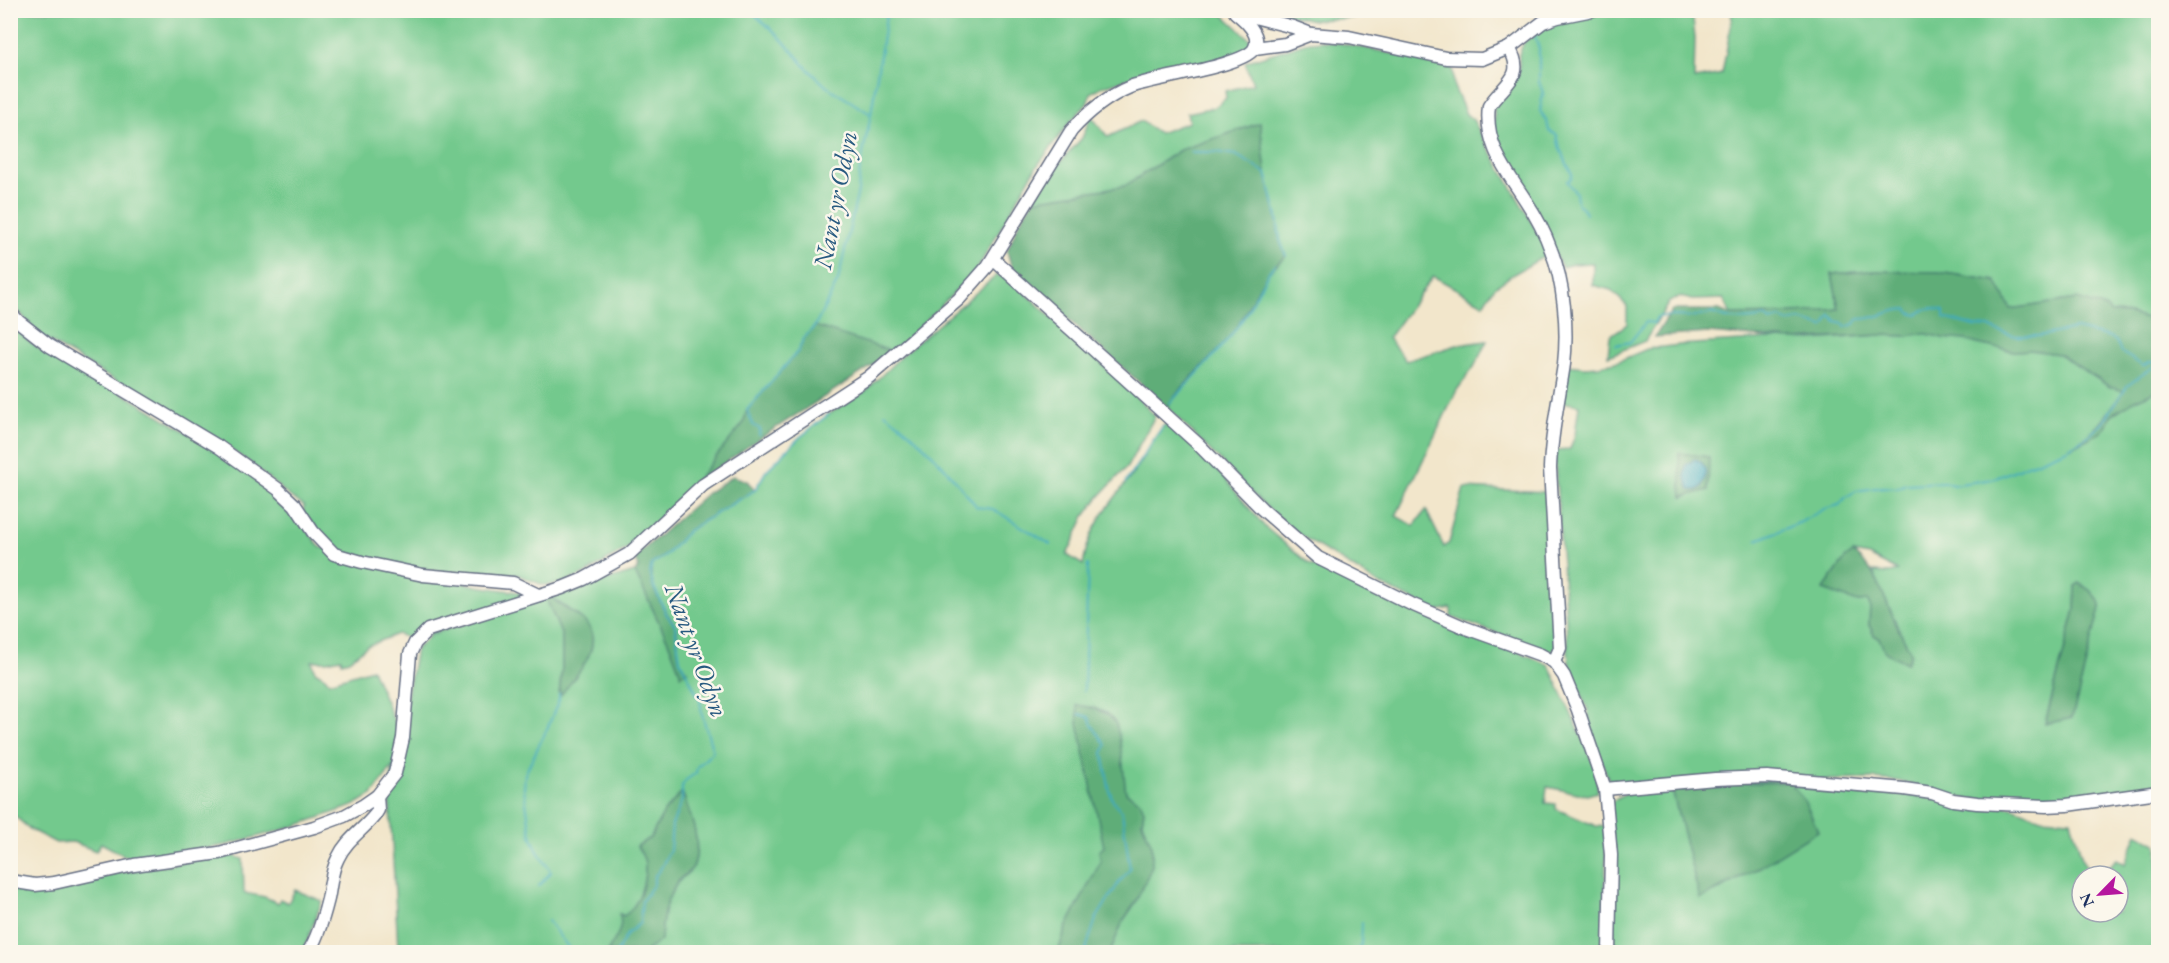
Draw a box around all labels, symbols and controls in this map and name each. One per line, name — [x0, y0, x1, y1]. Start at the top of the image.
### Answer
water label: Nant yr Odyn — [805, 128, 865, 273]
water label: Nant yr Odyn — [657, 577, 737, 722]
north arrow — [2070, 864, 2130, 924]
text: N — [2075, 890, 2099, 910]

